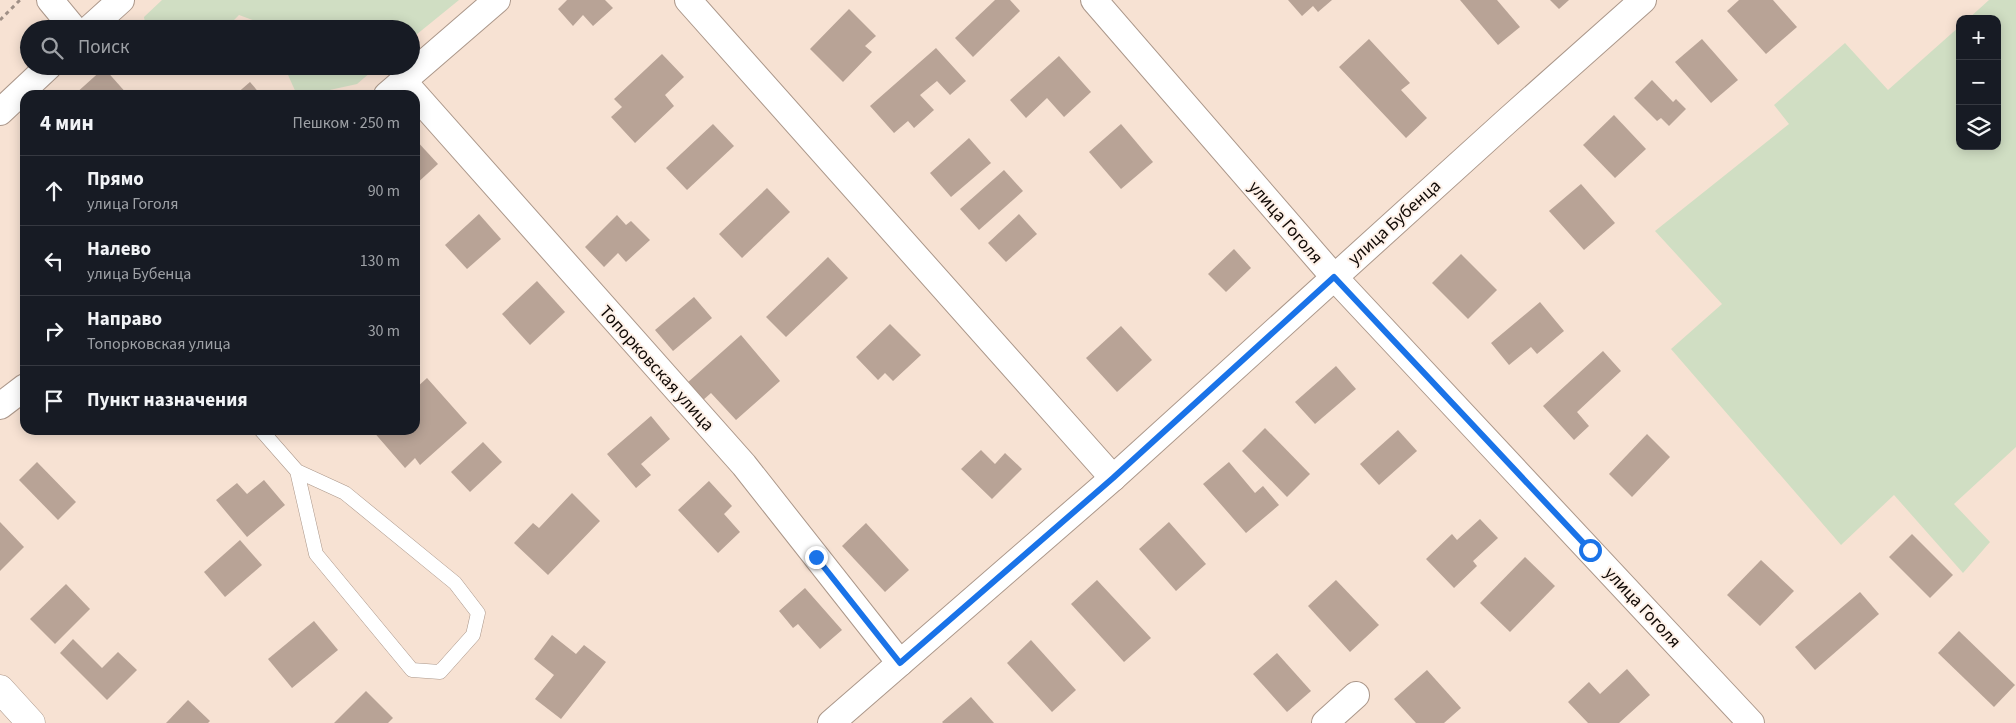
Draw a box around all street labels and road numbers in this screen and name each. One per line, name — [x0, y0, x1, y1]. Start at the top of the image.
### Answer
street label: улица Бубенца — [1342, 174, 1446, 271]
street label: улица Гоголя — [1242, 175, 1329, 269]
street label: Топорковская улица — [593, 300, 720, 437]
street label: улица Гоголя — [1598, 561, 1687, 653]

